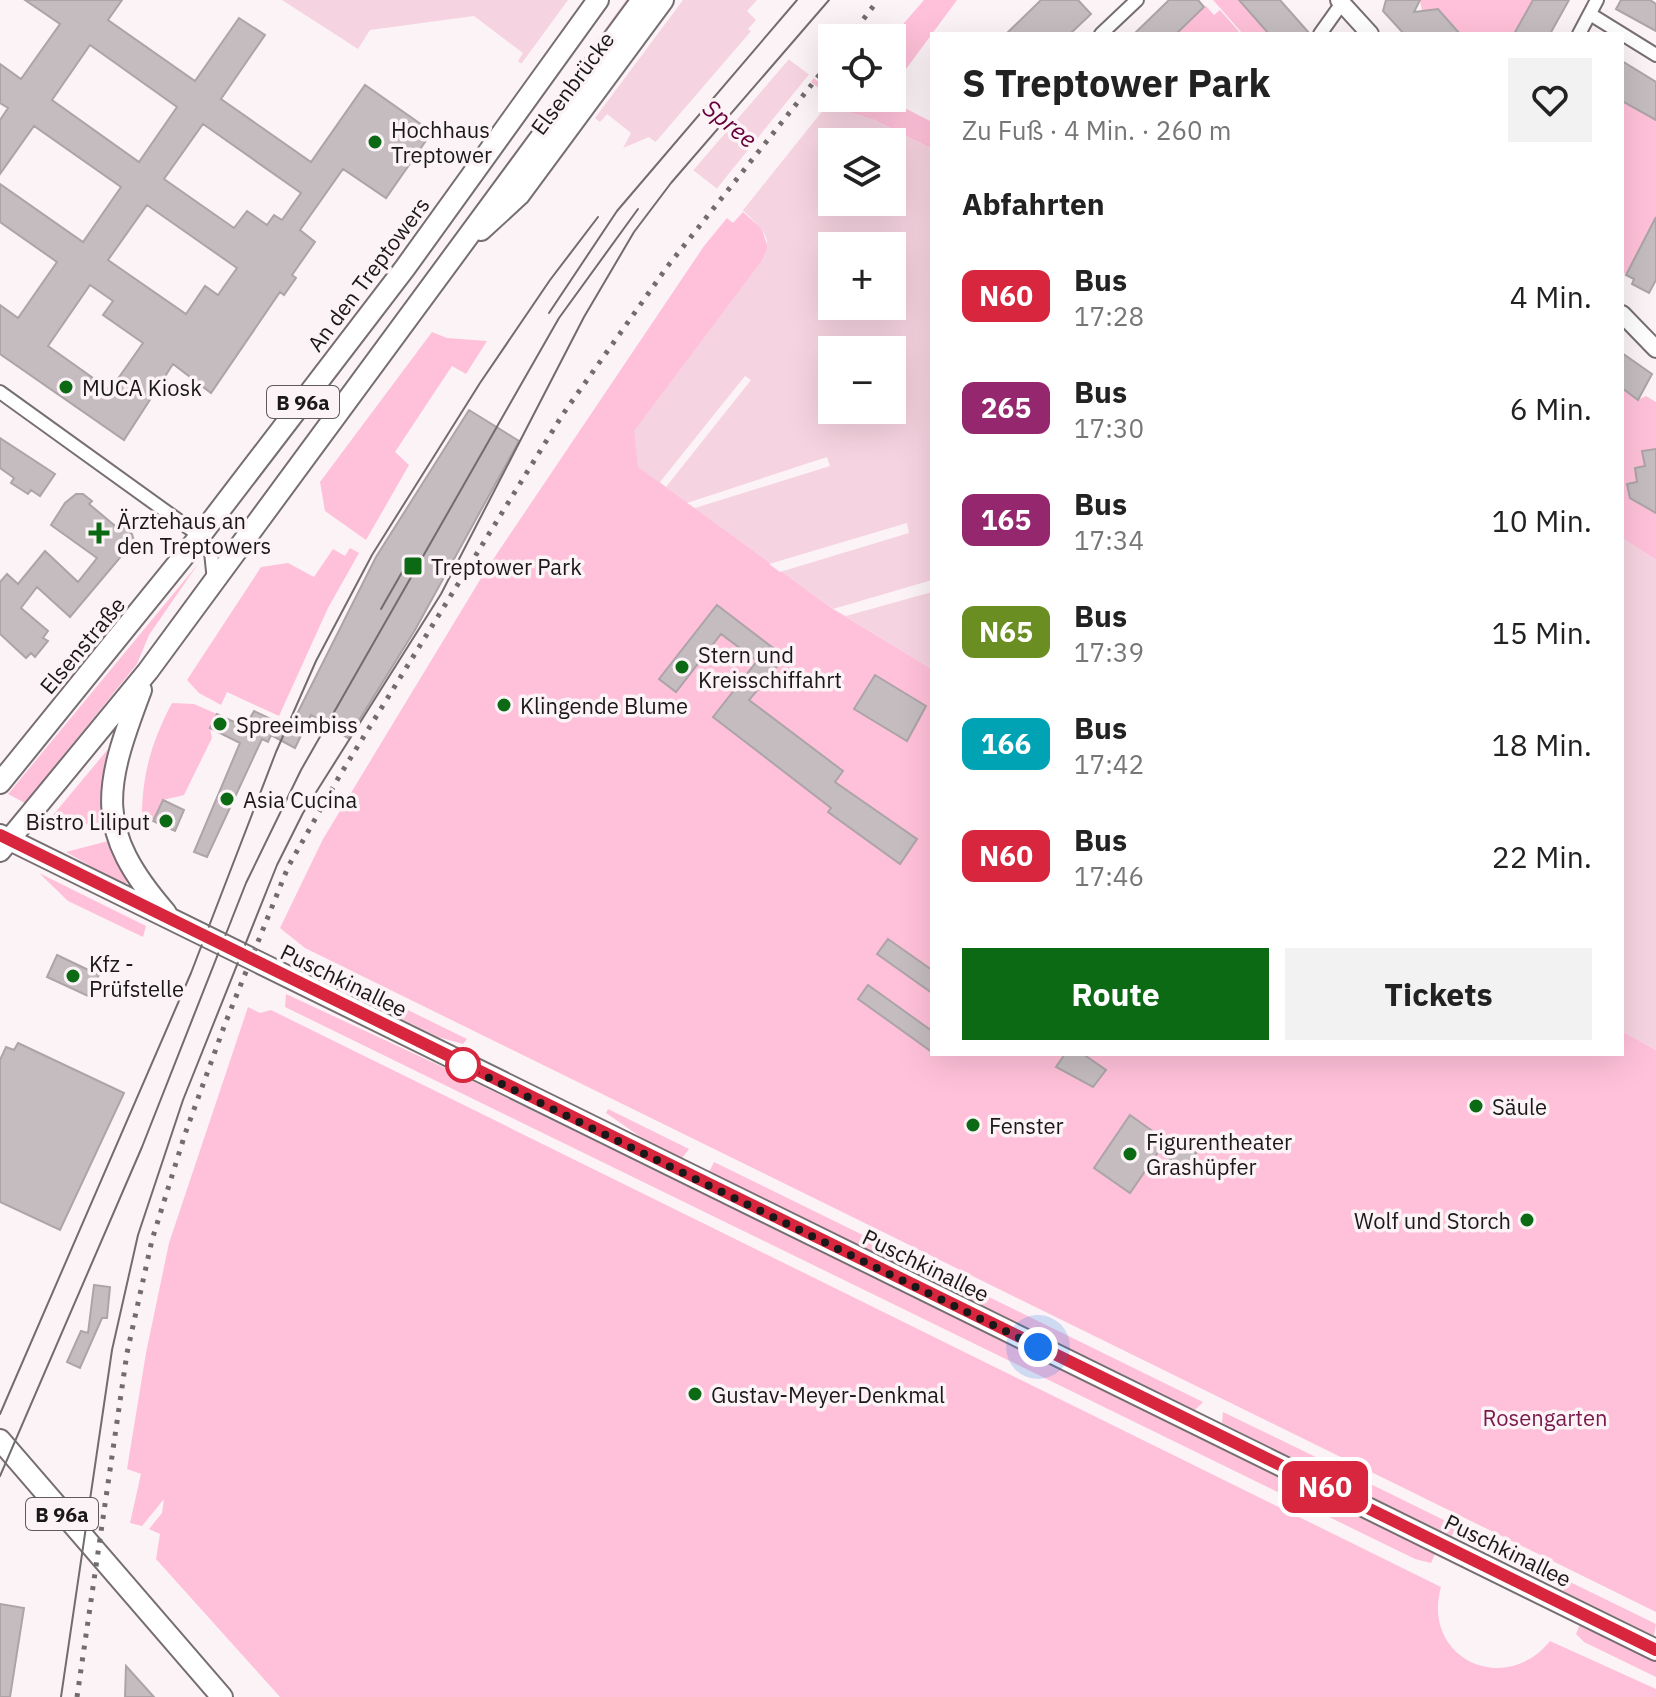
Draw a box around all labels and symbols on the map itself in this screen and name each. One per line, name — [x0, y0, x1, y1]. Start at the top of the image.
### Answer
street label: Elsenbrücke — [524, 26, 620, 140]
water label: Spree — [696, 91, 764, 155]
place label: Hochhaus Treptower — [391, 115, 492, 169]
marker: Hochhaus Treptower — [366, 133, 384, 151]
street label: An den Treptowers — [300, 191, 436, 357]
place label: MUCA Kiosk — [82, 373, 202, 402]
marker: MUCA Kiosk — [57, 378, 75, 396]
road number: B 96a — [267, 386, 339, 418]
place label: Ärztehaus an den Treptowers — [117, 506, 271, 560]
marker: Ärztehaus an den Treptowers — [88, 522, 110, 544]
place label: Treptower Park — [431, 552, 582, 581]
marker: Treptower Park — [402, 555, 424, 577]
street label: Elsenstraße — [33, 590, 131, 700]
place label: Stern und Kreisschiffahrt — [698, 640, 842, 694]
marker: Stern und Kreisschiffahrt — [673, 658, 691, 676]
place label: Klingende Blume — [520, 691, 688, 720]
marker: Klingende Blume — [495, 696, 513, 714]
place label: Spreeimbiss — [236, 710, 358, 739]
marker: Spreeimbiss — [211, 715, 229, 733]
place label: Asia Cucina — [243, 785, 357, 814]
marker: Asia Cucina — [218, 790, 236, 808]
place label: Bistro Liliput — [25, 807, 150, 836]
marker: Bistro Liliput — [157, 812, 175, 830]
street label: Puschkinallee — [276, 937, 412, 1023]
place label: Kfz - Prüfstelle — [89, 949, 184, 1003]
marker: Kfz - Prüfstelle — [64, 967, 82, 985]
unlabelled marker — [446, 1048, 480, 1082]
place label: Säule — [1492, 1092, 1547, 1121]
marker: Säule — [1467, 1097, 1485, 1115]
place label: Fenster — [989, 1111, 1064, 1140]
marker: Fenster — [964, 1116, 982, 1134]
place label: Figurentheater Grashüpfer — [1146, 1127, 1292, 1181]
marker: Figurentheater Grashüpfer — [1121, 1145, 1139, 1163]
place label: Wolf und Storch — [1354, 1206, 1511, 1235]
marker: Wolf und Storch — [1518, 1211, 1536, 1229]
street label: Puschkinallee — [858, 1222, 994, 1308]
your location — [1018, 1327, 1058, 1367]
place label: Gustav-Meyer-Denkmal — [711, 1380, 945, 1409]
marker: Gustav-Meyer-Denkmal — [686, 1385, 704, 1403]
park label: Rosengarten — [1482, 1403, 1608, 1432]
line badge: N60 — [1279, 1461, 1371, 1513]
road number: B 96a — [26, 1498, 98, 1530]
street label: Puschkinallee — [1440, 1507, 1576, 1593]

